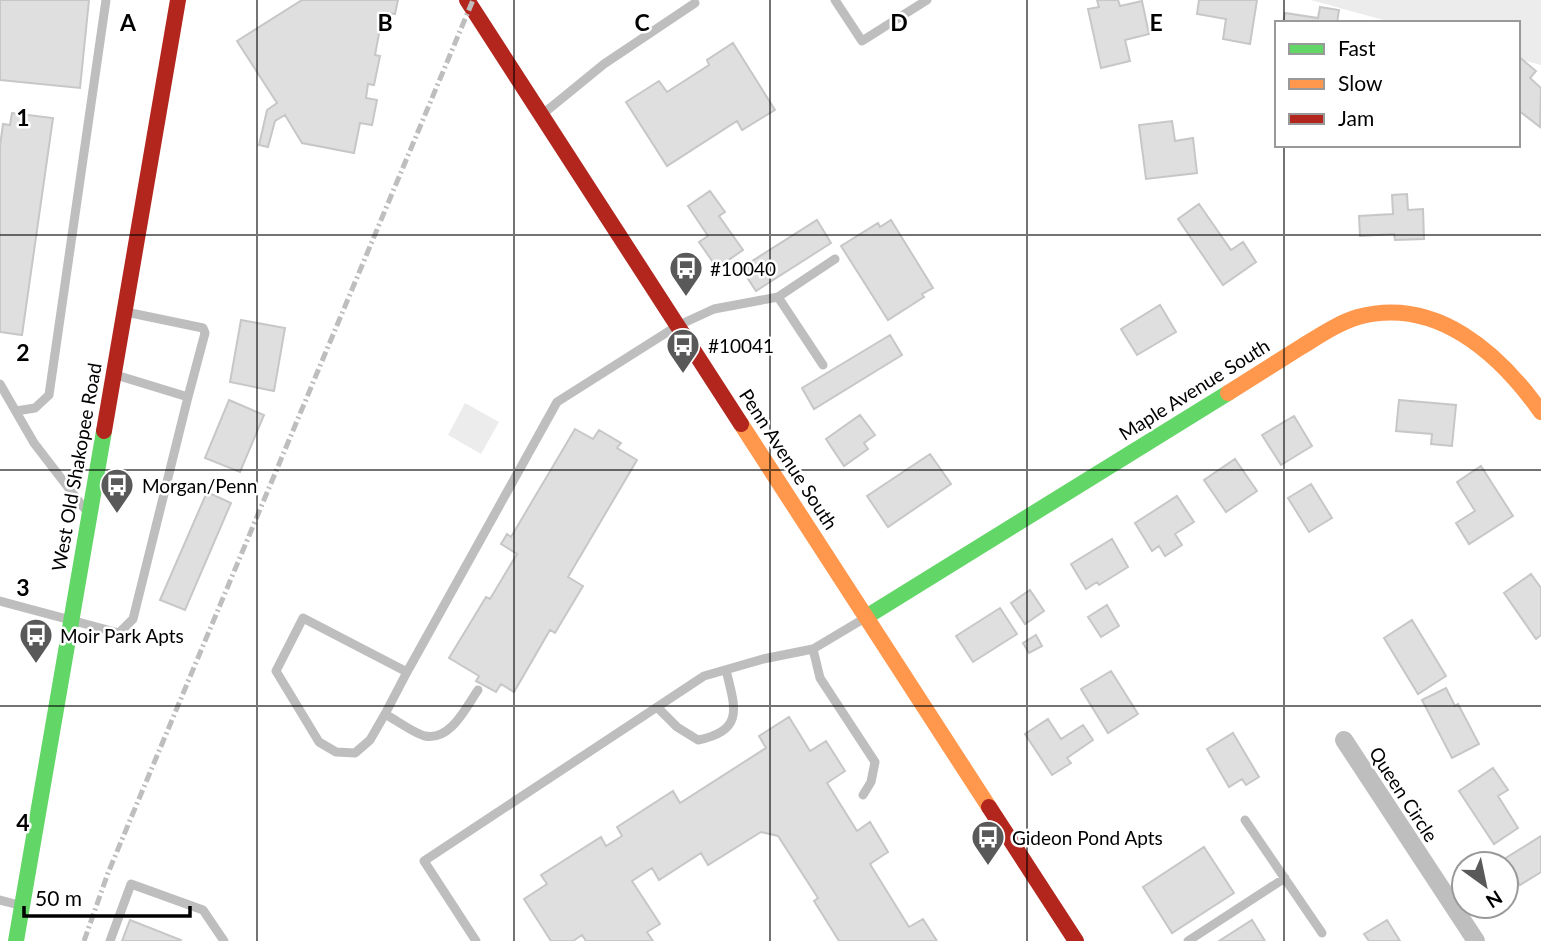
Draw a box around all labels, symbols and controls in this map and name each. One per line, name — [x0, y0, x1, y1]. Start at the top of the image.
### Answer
text: A — [119, 8, 137, 36]
text: B — [377, 8, 393, 36]
text: C — [634, 8, 650, 36]
text: D — [890, 8, 908, 36]
text: E — [1149, 8, 1163, 36]
legend — [1275, 21, 1520, 147]
text: Fast — [1338, 35, 1376, 60]
text: Slow — [1338, 70, 1383, 95]
text: 1 — [16, 103, 30, 131]
text: Jam — [1338, 105, 1374, 130]
bus stop icon: #10040 — [667, 249, 705, 298]
place label: #10040 — [710, 257, 776, 280]
bus stop icon: #10041 — [664, 326, 702, 375]
street label: Maple Avenue South — [1115, 333, 1273, 445]
place label: #10041 — [708, 334, 774, 357]
text: 2 — [16, 338, 30, 366]
street label: West Old Shakopee Road — [46, 361, 106, 573]
street label: Penn Avenue South — [735, 384, 843, 534]
bus stop icon: Morgan/Penn — [98, 466, 136, 515]
place label: Morgan/Penn — [142, 474, 257, 497]
text: 3 — [16, 573, 30, 601]
bus stop icon: Moir Park Apts — [17, 616, 55, 665]
place label: Moir Park Apts — [60, 624, 184, 647]
street label: Queen Circle — [1365, 742, 1443, 846]
text: 4 — [16, 808, 30, 836]
bus stop icon: Gideon Pond Apts — [969, 818, 1007, 867]
place label: Gideon Pond Apts — [1012, 826, 1163, 849]
north arrow — [1450, 850, 1520, 920]
scale bar — [24, 874, 191, 918]
text: 50 m — [35, 885, 82, 910]
text: N — [1482, 886, 1507, 913]

